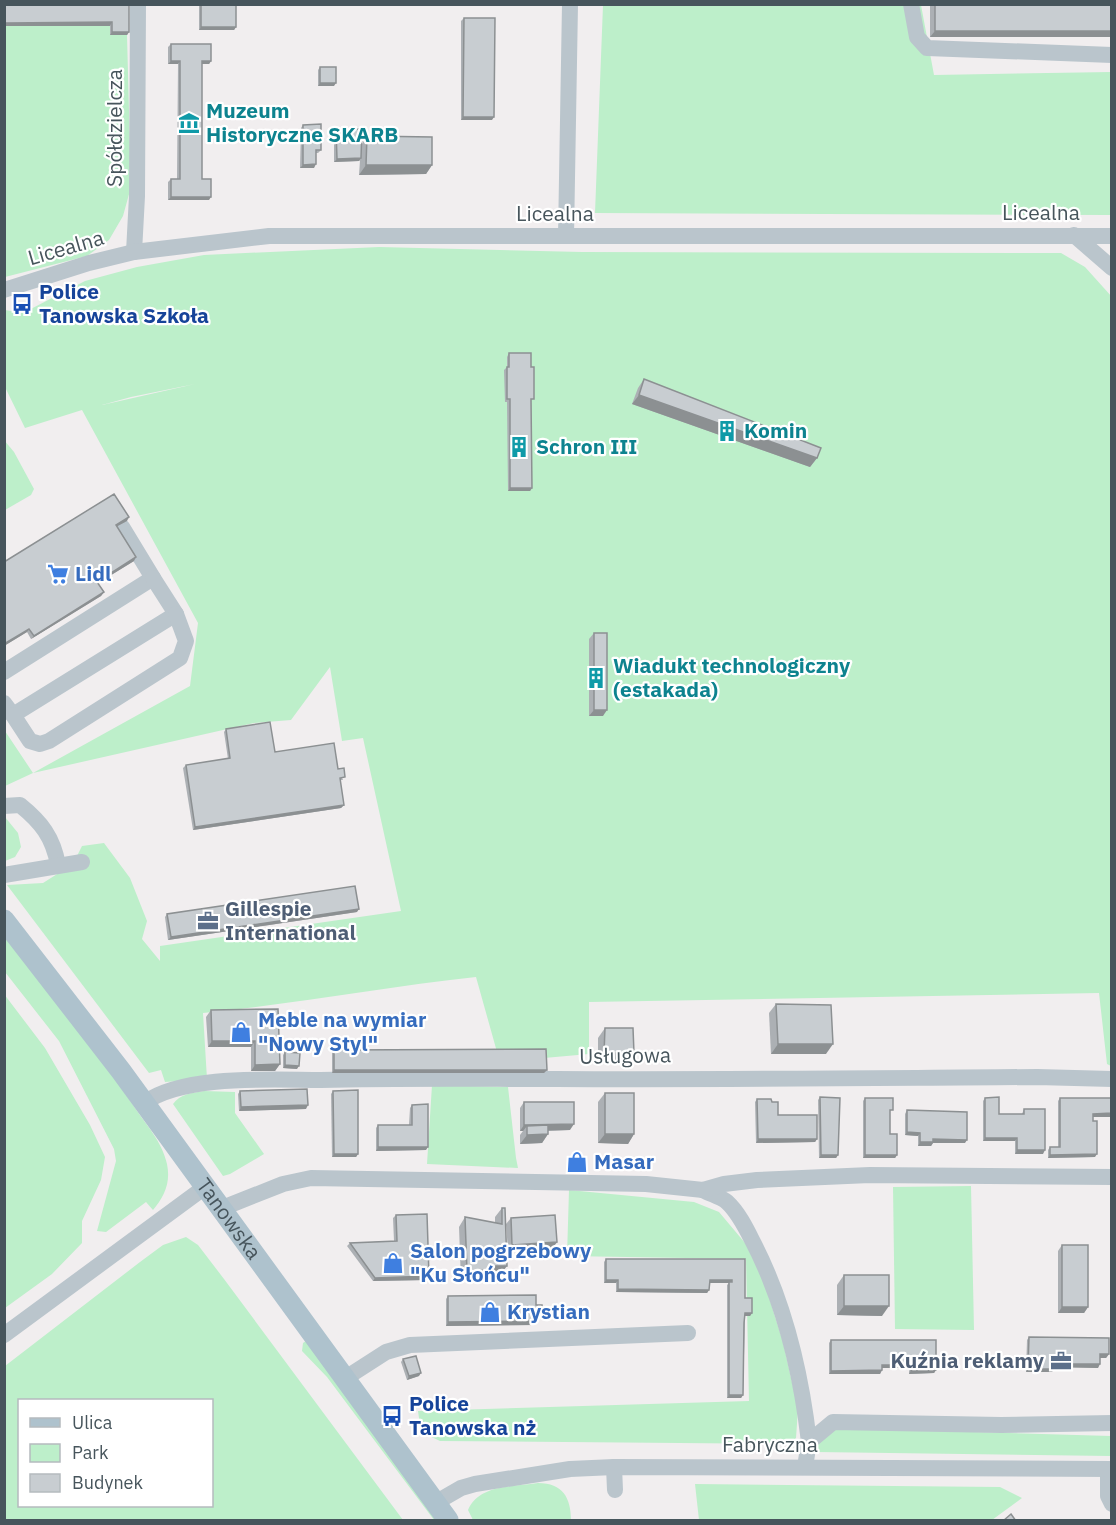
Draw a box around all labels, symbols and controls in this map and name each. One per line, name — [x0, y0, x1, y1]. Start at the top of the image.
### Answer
street label: Spółdzielcza — [100, 69, 128, 187]
place label: Muzeum Historyczne SKARB — [206, 96, 398, 148]
museum icon: Muzeum Historyczne SKARB — [177, 111, 201, 135]
street label: Licealna — [1002, 198, 1080, 226]
street label: Licealna — [516, 199, 594, 227]
street label: Licealna — [24, 223, 107, 271]
place label: Police Tanowska Szkoła — [39, 277, 209, 329]
bus stop icon: Police Tanowska Szkoła — [10, 292, 34, 316]
place label: Komin — [744, 416, 807, 444]
building icon: Komin — [715, 419, 739, 443]
place label: Schron III — [536, 432, 637, 460]
building icon: Schron III — [507, 435, 531, 459]
place label: Lidl — [75, 559, 111, 587]
supermarket icon: Lidl — [46, 562, 70, 586]
place label: Wiadukt technologiczny (estakada) — [613, 651, 851, 703]
building icon: Wiadukt technologiczny (estakada) — [584, 666, 608, 690]
place label: Gillespie International — [225, 894, 356, 946]
office icon: Gillespie International — [196, 909, 220, 933]
place label: Meble na wymiar "Nowy Styl" — [258, 1005, 427, 1057]
shop icon: Meble na wymiar "Nowy Styl" — [229, 1020, 253, 1044]
street label: Usługowa — [579, 1040, 671, 1070]
place label: Masar — [594, 1147, 655, 1175]
shop icon: Masar — [565, 1150, 589, 1174]
street label: Tanowska — [191, 1172, 268, 1265]
place label: Salon pogrzebowy "Ku Słońcu" — [410, 1236, 592, 1288]
shop icon: Salon pogrzebowy "Ku Słońcu" — [381, 1251, 405, 1275]
place label: Krystian — [507, 1297, 590, 1325]
shop icon: Krystian — [478, 1300, 502, 1324]
place label: Kuźnia reklamy — [891, 1346, 1045, 1374]
office icon: Kuźnia reklamy — [1049, 1349, 1073, 1373]
place label: Police Tanowska nż — [409, 1389, 537, 1441]
legend — [18, 1399, 213, 1507]
bus stop icon: Police Tanowska nż — [380, 1404, 404, 1428]
text: Ulica — [72, 1411, 113, 1434]
street label: Fabryczna — [722, 1430, 818, 1458]
text: Park — [72, 1441, 109, 1464]
text: Budynek — [72, 1471, 144, 1494]

